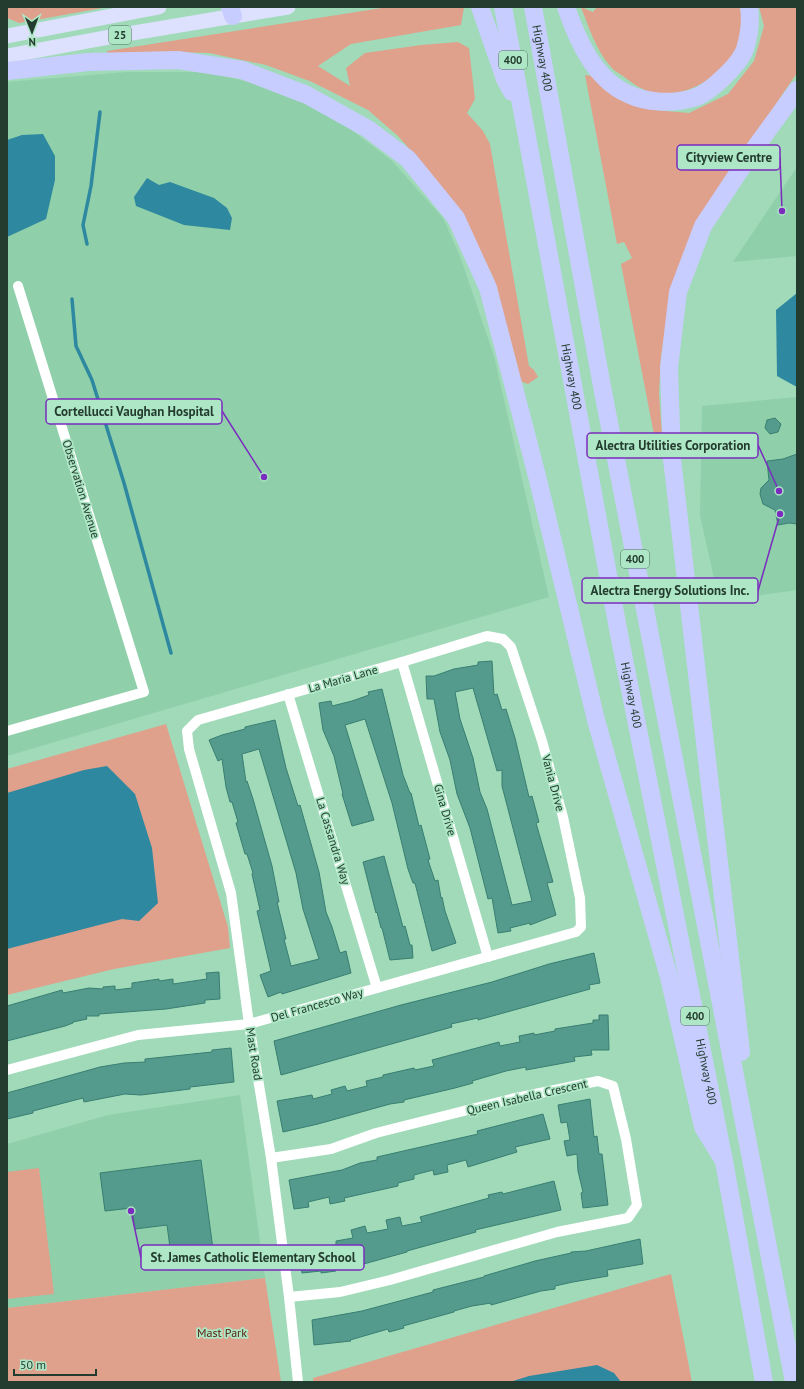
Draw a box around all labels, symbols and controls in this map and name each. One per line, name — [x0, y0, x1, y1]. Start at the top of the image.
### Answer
north arrow — [12, 12, 52, 52]
street label: Highway 400 — [529, 24, 556, 93]
road number: 25 — [109, 26, 131, 44]
text: N — [28, 35, 36, 49]
road number: 400 — [499, 51, 527, 69]
callout: Cityview Centre — [677, 145, 780, 170]
text: Cityview Centre — [686, 149, 773, 166]
street label: Highway 400 — [558, 342, 585, 411]
callout: Cortellucci Vaughan Hospital — [46, 399, 222, 424]
text: Cortellucci Vaughan Hospital — [54, 403, 214, 420]
callout: Alectra Utilities Corporation — [587, 433, 758, 458]
text: Alectra Utilities Corporation — [596, 437, 750, 454]
street label: Observation Avenue — [59, 438, 104, 540]
road number: 400 — [621, 550, 649, 568]
callout: Alectra Energy Solutions Inc. — [582, 578, 758, 603]
text: Alectra Energy Solutions Inc. — [591, 582, 749, 599]
street label: La Maria Lane — [306, 661, 379, 696]
street label: Highway 400 — [618, 661, 646, 730]
street label: Vania Drive — [538, 752, 568, 813]
street label: Gina Drive — [431, 782, 460, 837]
street label: La Cassandra Way — [313, 795, 354, 887]
street label: Del Francesco Way — [269, 984, 365, 1025]
road number: 400 — [681, 1007, 709, 1025]
street label: Mast Road — [243, 1026, 266, 1081]
street label: Highway 400 — [693, 1037, 721, 1106]
street label: Queen Isabella Crescent — [465, 1075, 589, 1118]
callout: St. James Catholic Elementary School — [141, 1245, 364, 1270]
text: St. James Catholic Elementary School — [151, 1249, 356, 1266]
park label: Mast Park — [197, 1325, 247, 1340]
scale bar — [14, 1351, 96, 1377]
text: 50 m — [20, 1357, 46, 1372]

